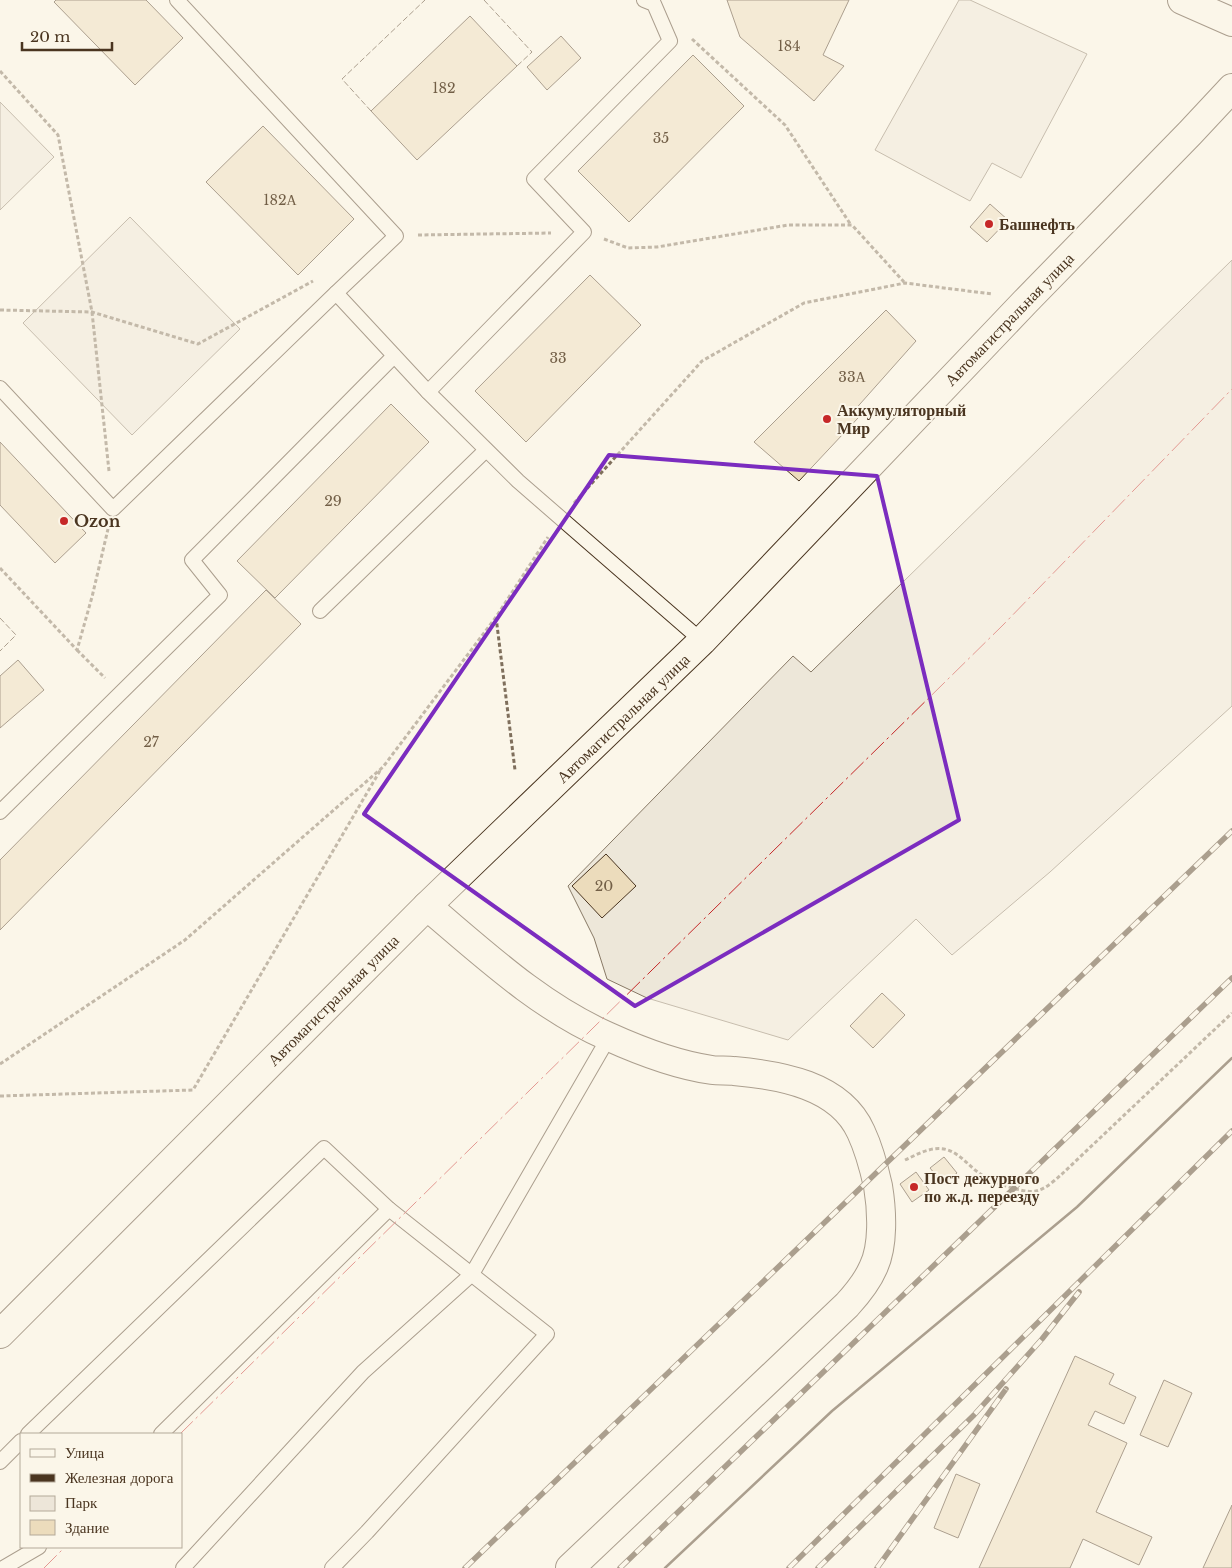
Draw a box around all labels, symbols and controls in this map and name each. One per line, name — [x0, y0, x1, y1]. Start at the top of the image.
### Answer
scale bar — [22, 20, 112, 52]
text: 20 m — [30, 27, 70, 46]
house number: 184 — [778, 37, 800, 55]
house number: 182 — [432, 79, 456, 97]
house number: 35 — [653, 129, 669, 147]
house number: 182А — [263, 191, 298, 209]
place label: Башнефть — [999, 214, 1076, 234]
marker: Башнефть — [983, 218, 995, 230]
street label: Автомагистральная улица — [940, 248, 1078, 390]
house number: 33 — [549, 349, 567, 367]
house number: 33А — [838, 368, 867, 386]
place label: Аккумуляторный Мир — [837, 400, 966, 438]
marker: Аккумуляторный Мир — [821, 413, 833, 425]
house number: 29 — [324, 492, 342, 510]
place label: Ozon — [74, 511, 121, 531]
marker: Ozon — [58, 515, 70, 527]
street label: Автомагистральная улица — [552, 649, 694, 787]
house number: 27 — [143, 733, 160, 751]
house number: 20 — [595, 877, 613, 895]
street label: Автомагистральная улица — [263, 930, 403, 1070]
place label: Пост дежурного по ж.д. переезду — [924, 1168, 1039, 1206]
marker: Пост дежурного по ж.д. переезду — [908, 1181, 920, 1193]
legend — [20, 1433, 182, 1548]
text: Улица — [65, 1443, 104, 1462]
text: Железная дорога — [65, 1468, 174, 1487]
text: Парк — [65, 1493, 98, 1512]
text: Здание — [65, 1518, 109, 1537]

